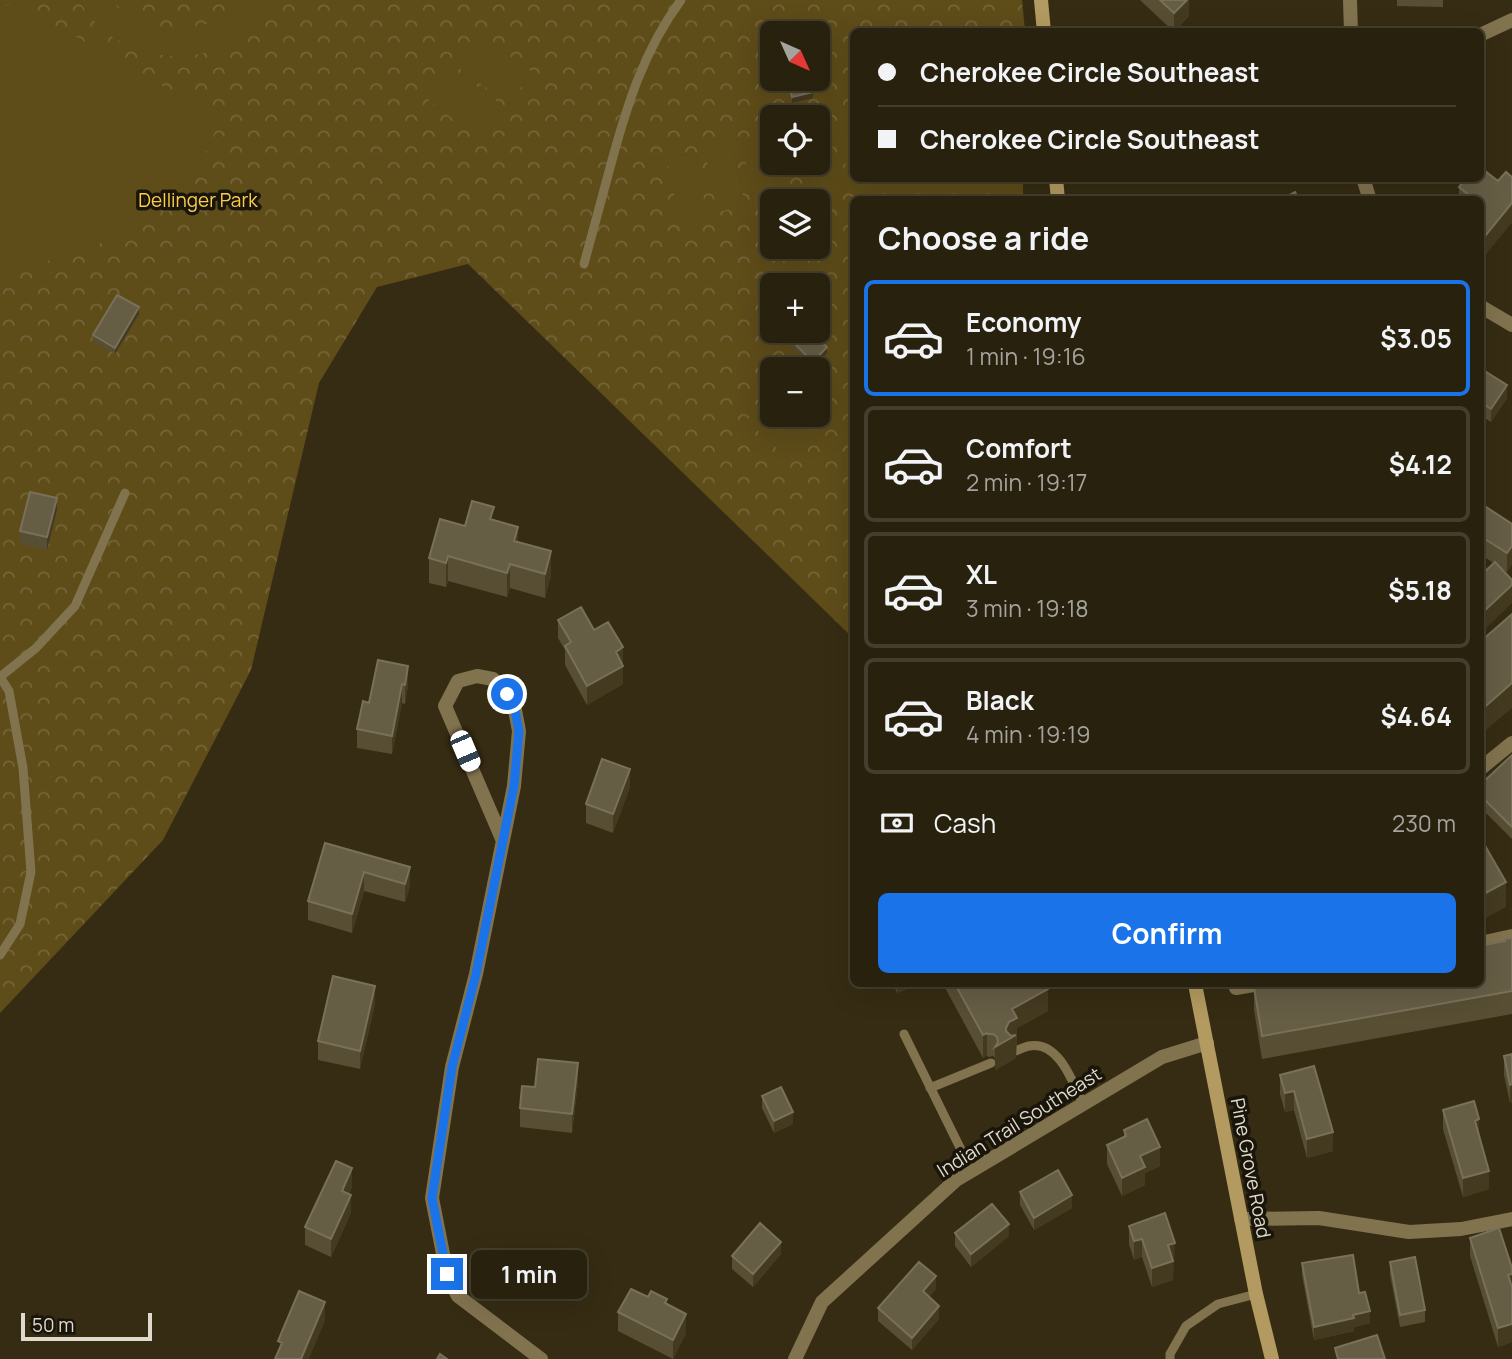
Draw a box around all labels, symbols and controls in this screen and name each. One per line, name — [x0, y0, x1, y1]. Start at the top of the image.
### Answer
north arrow — [760, 21, 830, 91]
map controls — [760, 21, 830, 427]
text: Cherokee Circle Southeast — [920, 54, 1260, 90]
button: locate — [760, 105, 830, 175]
text: Cherokee Circle Southeast — [920, 121, 1260, 157]
park label: Dellinger Park — [138, 187, 258, 213]
button: layers — [760, 189, 830, 259]
text: Choose a ride — [878, 216, 1089, 260]
button: + — [760, 273, 830, 343]
text: Economy — [966, 304, 1081, 340]
icon: car — [882, 307, 945, 370]
text: $3.05 — [1380, 320, 1452, 356]
text: 1 min · 19:16 — [966, 340, 1086, 372]
button: − — [760, 357, 830, 427]
text: Comfort — [966, 430, 1072, 466]
icon: car — [882, 433, 945, 496]
text: $4.12 — [1389, 446, 1452, 482]
text: 2 min · 19:17 — [966, 466, 1087, 498]
text: XL — [966, 556, 997, 592]
icon: car — [882, 559, 945, 622]
text: $5.18 — [1388, 572, 1452, 608]
text: 3 min · 19:18 — [966, 592, 1089, 624]
route start — [491, 678, 523, 710]
text: Black — [966, 682, 1034, 718]
icon: car — [882, 685, 945, 748]
text: $4.64 — [1380, 698, 1452, 734]
text: 4 min · 19:19 — [966, 718, 1090, 750]
car — [448, 728, 483, 774]
icon: cash — [878, 804, 916, 842]
text: Cash — [934, 805, 996, 841]
text: 230 m — [1392, 807, 1456, 839]
button: Confirm — [878, 893, 1456, 973]
street label: Indian Trail Southeast — [932, 1061, 1106, 1183]
street label: Pine Grove Road — [1225, 1096, 1277, 1240]
callout: 1 min — [472, 1250, 587, 1298]
route end — [431, 1258, 463, 1290]
text: 1 min — [501, 1258, 557, 1290]
scale bar — [21, 1310, 152, 1342]
text: 50 m — [32, 1312, 74, 1338]

